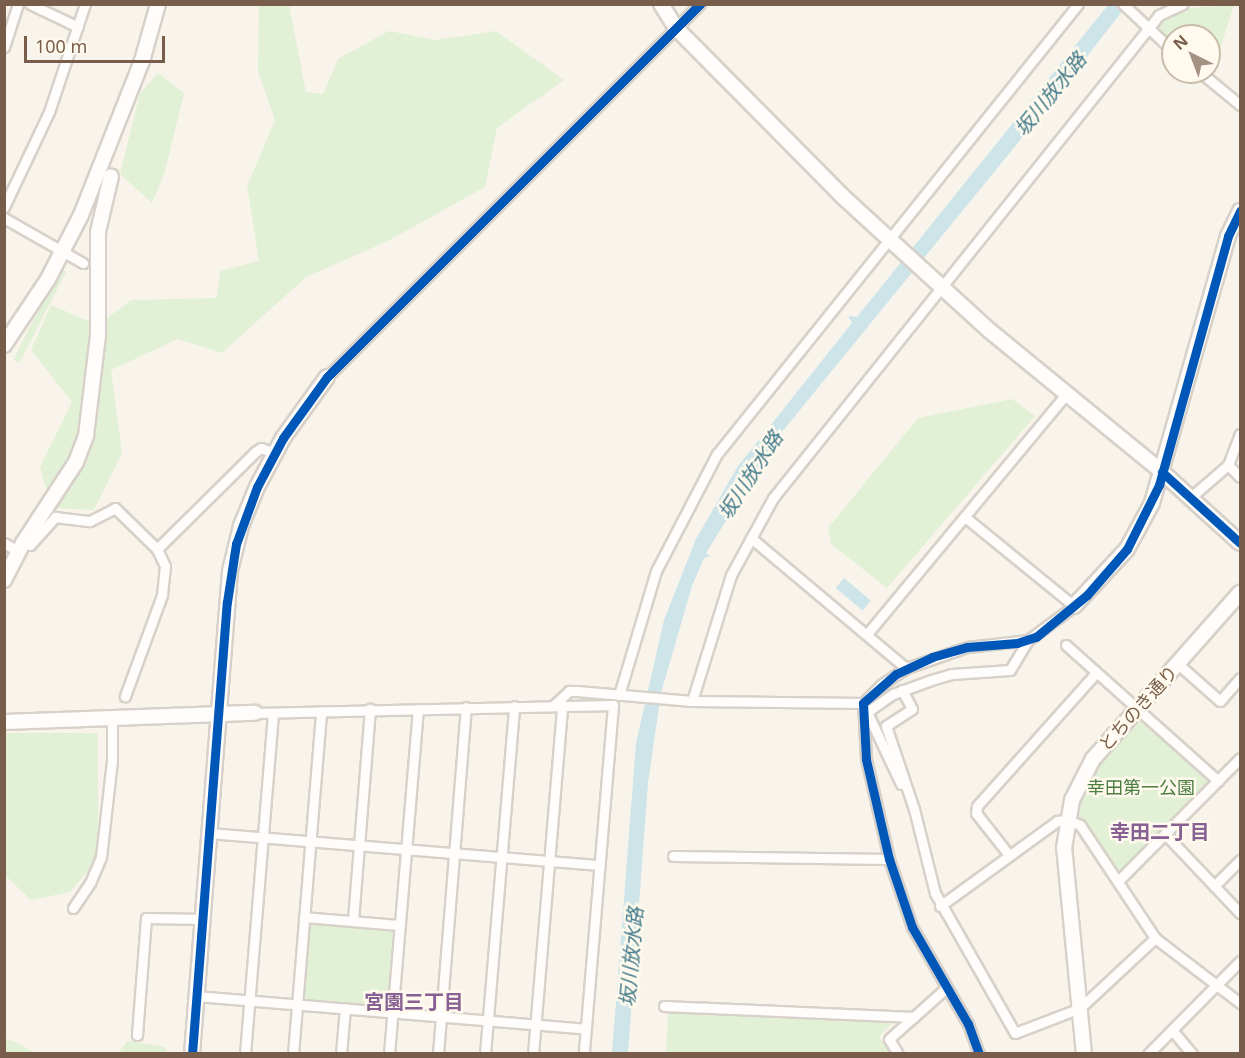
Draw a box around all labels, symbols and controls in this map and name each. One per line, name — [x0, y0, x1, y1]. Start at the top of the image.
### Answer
scale bar — [27, 24, 168, 62]
north arrow — [1161, 24, 1221, 84]
text: N — [1168, 30, 1192, 55]
text: 100 m — [35, 34, 87, 58]
water label: 坂川放水路 — [1009, 48, 1091, 140]
water label: 坂川放水路 — [713, 427, 787, 523]
street label: とちのき通り — [1094, 661, 1182, 755]
park label: 幸田第一公園 — [1087, 776, 1195, 798]
district label: 幸田二丁目 — [1110, 819, 1210, 843]
water label: 坂川放水路 — [615, 906, 647, 1008]
district label: 宮園三丁目 — [364, 989, 464, 1013]

